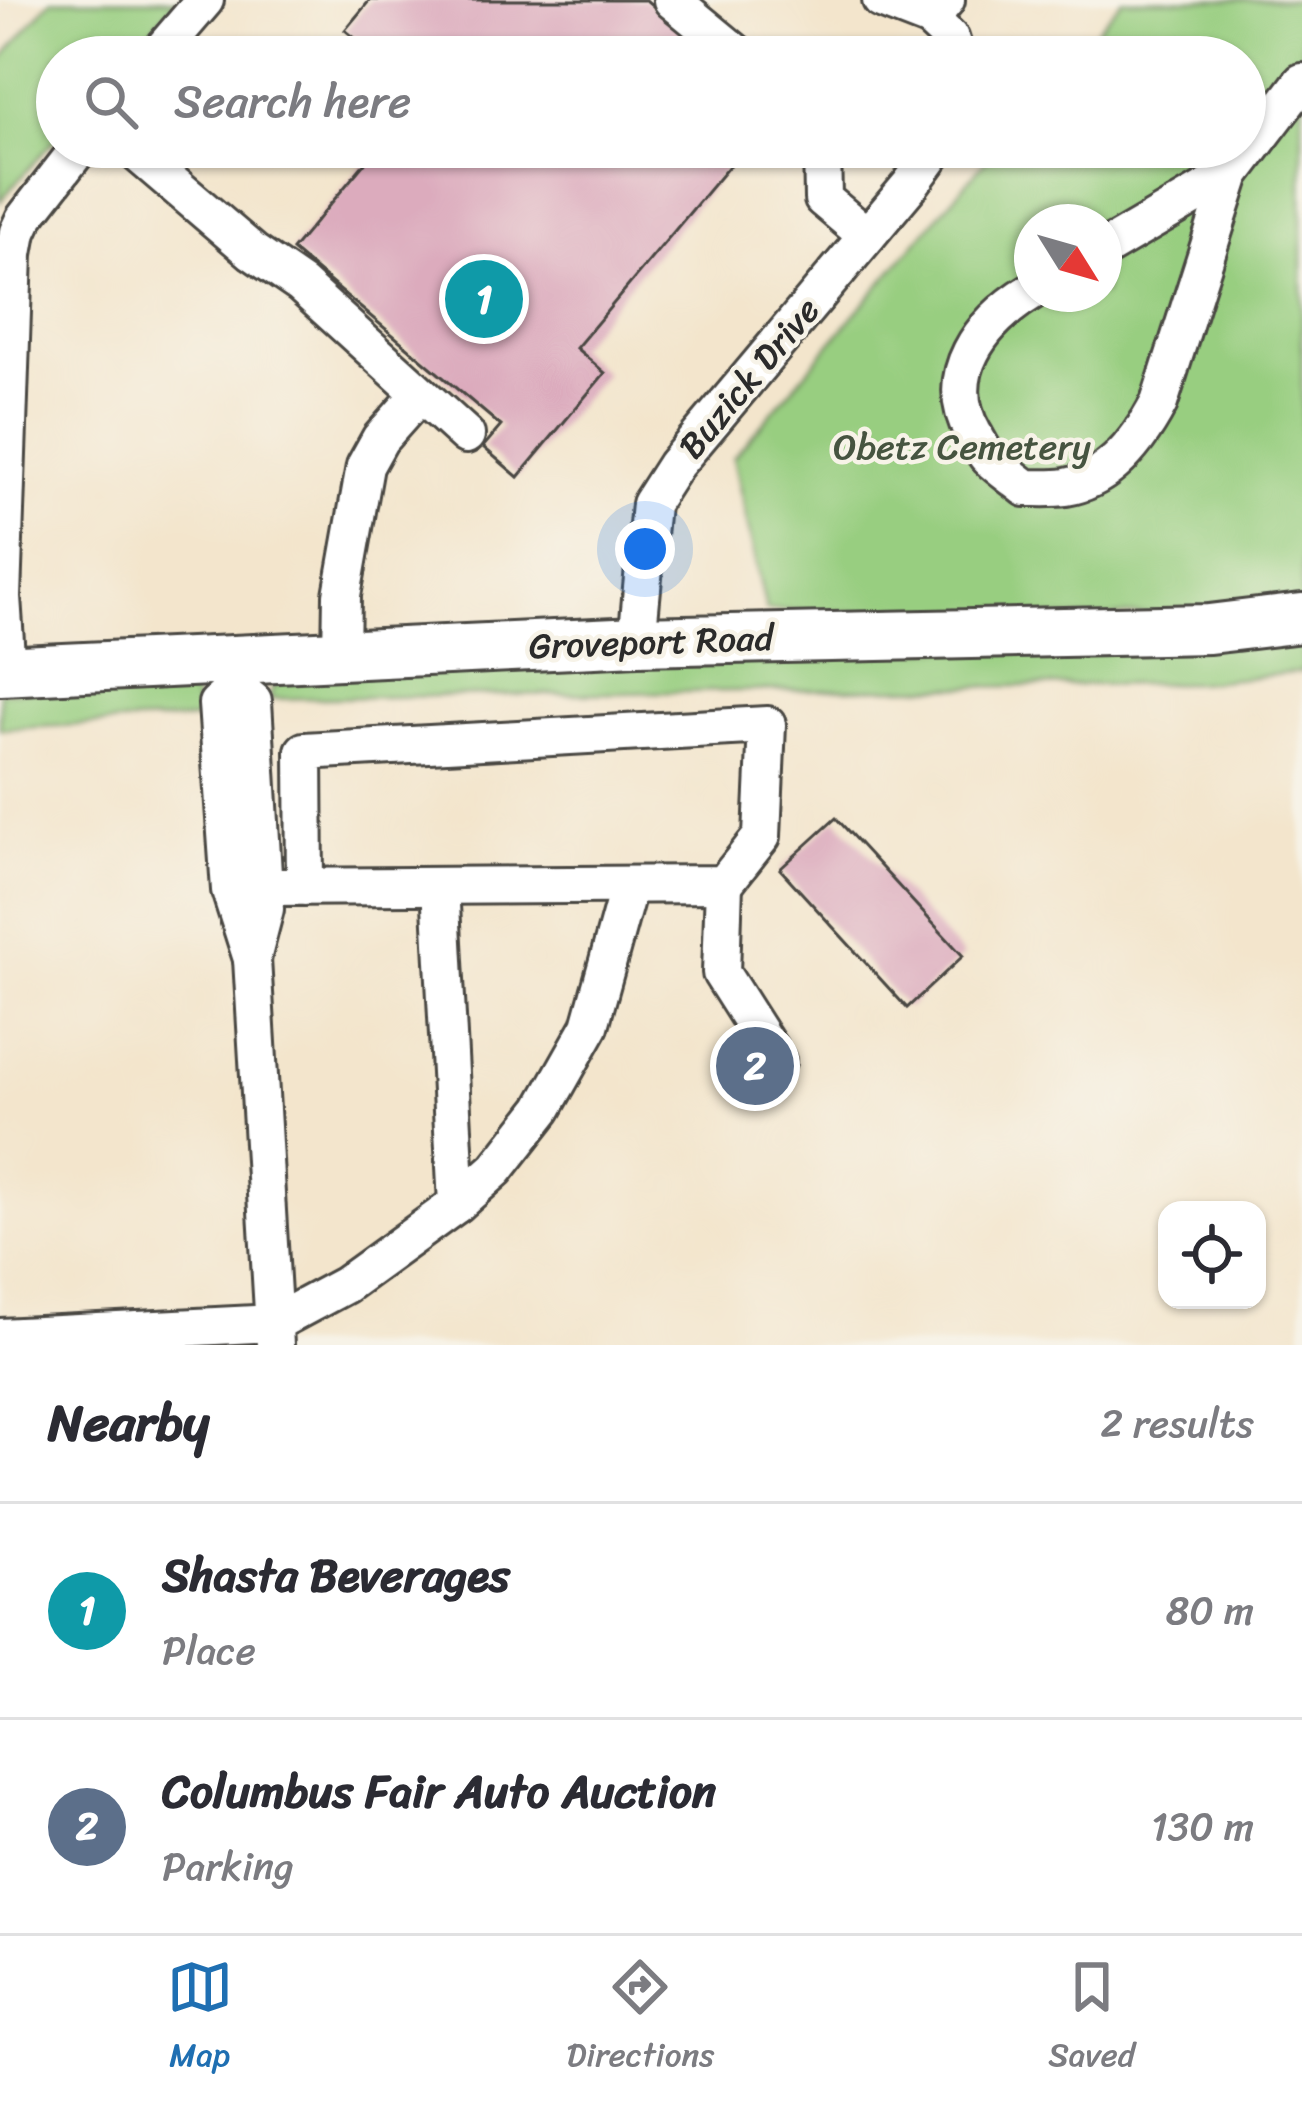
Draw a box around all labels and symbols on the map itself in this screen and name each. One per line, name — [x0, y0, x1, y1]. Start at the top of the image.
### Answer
north arrow — [1014, 204, 1122, 312]
pin: 1 — [445, 254, 523, 344]
street label: Buzick Drive — [661, 282, 837, 474]
park label: Obetz Cemetery — [833, 415, 1091, 479]
your location — [615, 519, 675, 579]
street label: Groveport Road — [528, 606, 776, 678]
pin: 2 — [716, 1021, 794, 1111]

